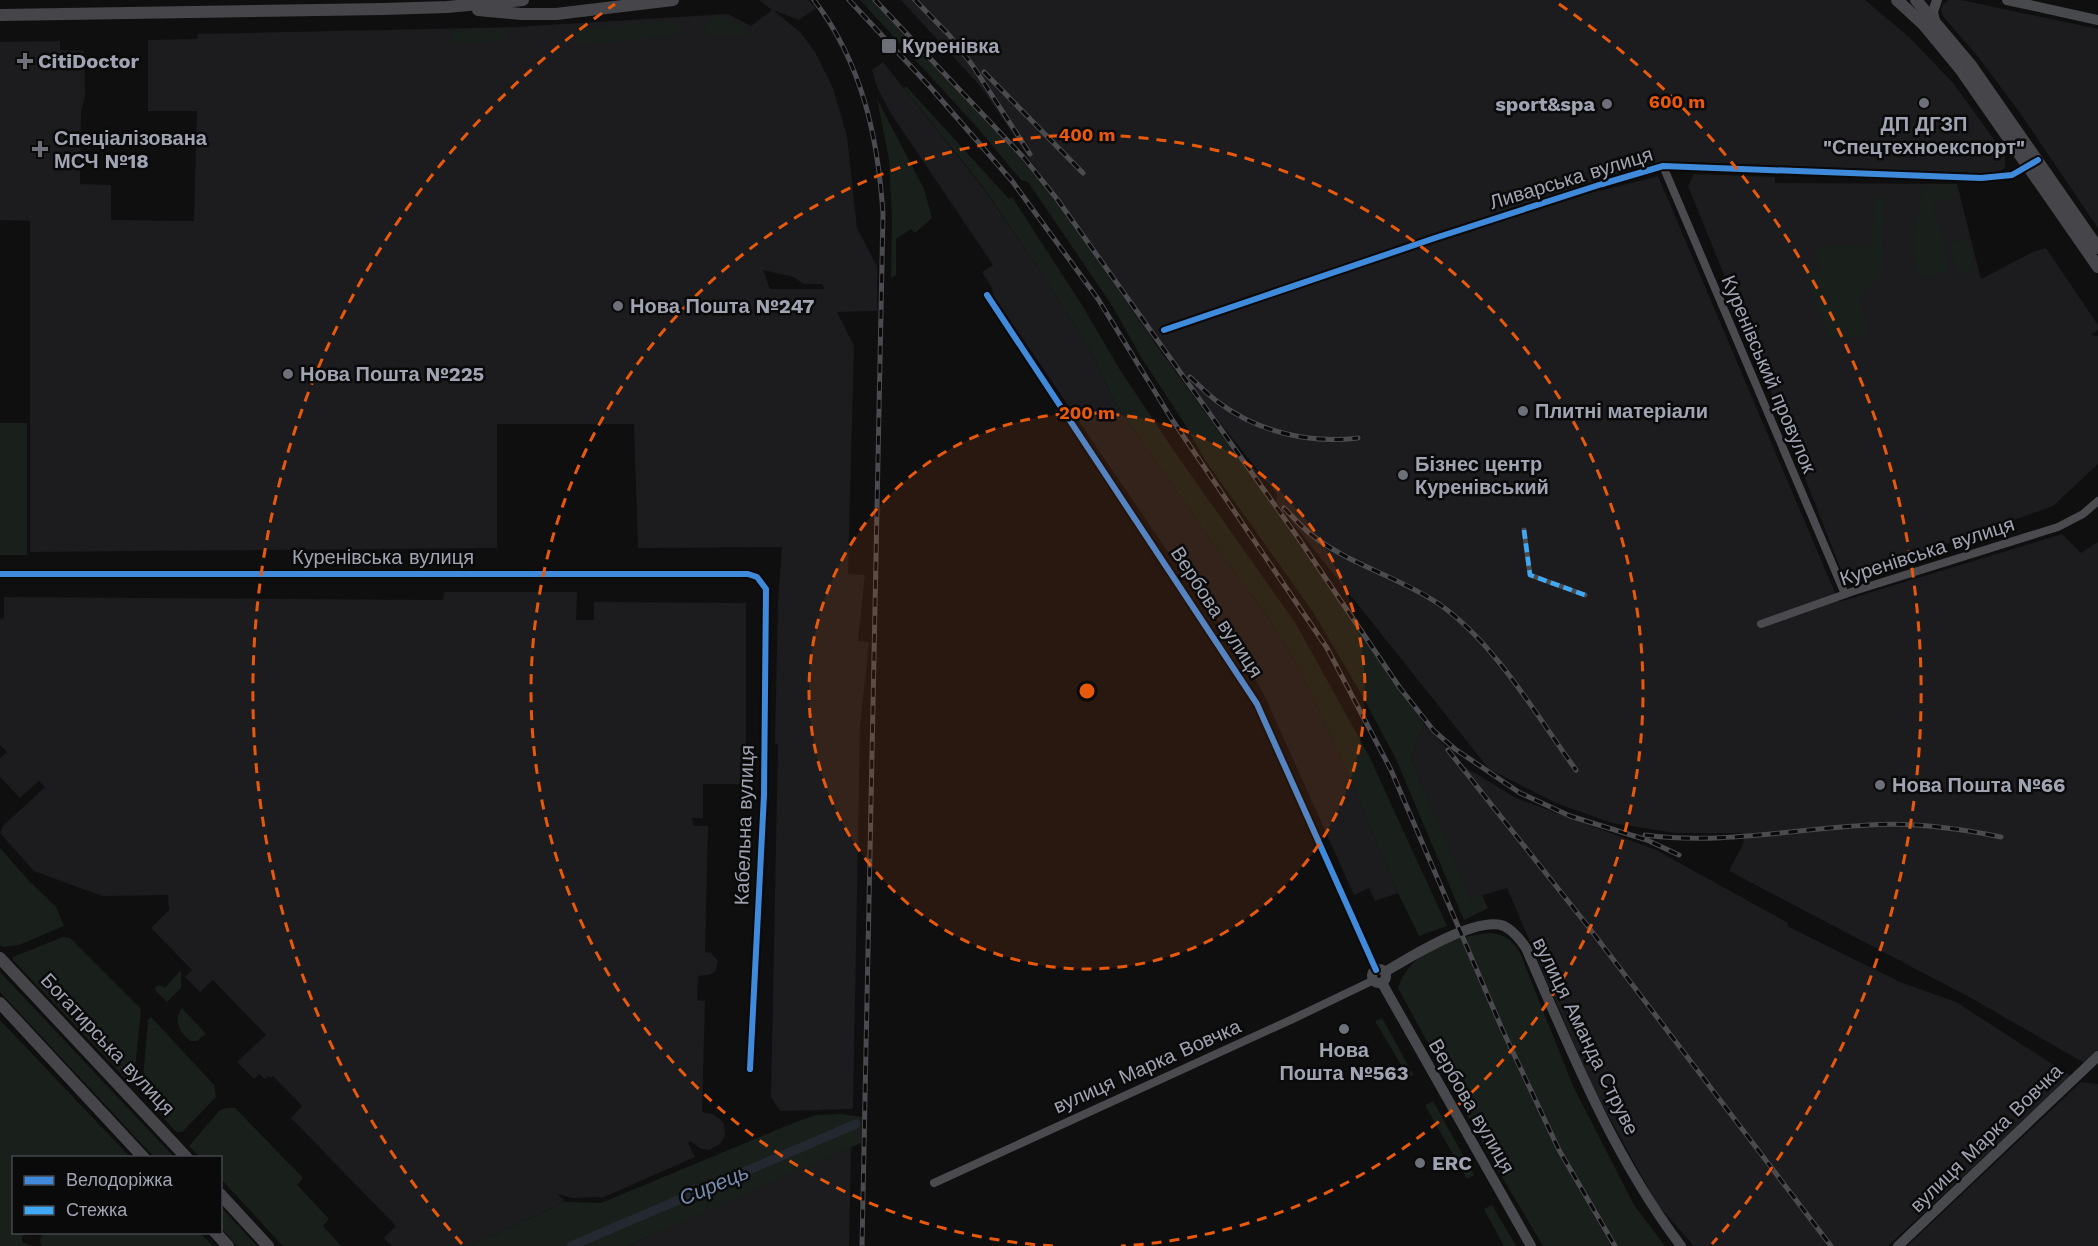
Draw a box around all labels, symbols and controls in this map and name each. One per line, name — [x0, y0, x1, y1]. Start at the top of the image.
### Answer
place label: Куренівка — [902, 34, 1000, 58]
marker: Куренівка — [880, 37, 898, 55]
place label: CitiDoctor — [38, 49, 139, 73]
marker: CitiDoctor — [16, 52, 34, 70]
text: 600 m — [1649, 91, 1705, 112]
place label: sport&spa — [1495, 92, 1595, 116]
marker: ДП ДГЗП "Спецтехноекспорт" — [1917, 96, 1931, 110]
marker: sport&spa — [1600, 97, 1614, 111]
place label: ДП ДГЗП "Спецтехноекспорт" — [1823, 112, 2025, 159]
text: 400 m — [1059, 124, 1115, 145]
place label: Спеціалізована МСЧ №18 — [54, 126, 208, 173]
marker: Спеціалізована МСЧ №18 — [31, 140, 49, 158]
street label: Ливарська вулиця — [1487, 142, 1655, 214]
street label: Куренівський провулок — [1716, 272, 1822, 477]
place label: Нова Пошта №247 — [630, 294, 814, 318]
marker: Нова Пошта №247 — [611, 299, 625, 313]
place label: Нова Пошта №225 — [300, 362, 484, 386]
marker: Нова Пошта №225 — [281, 367, 295, 381]
place label: Плитні матеріали — [1535, 399, 1708, 423]
text: 200 m — [1059, 402, 1115, 423]
marker: Плитні матеріали — [1516, 404, 1530, 418]
place label: Бізнес центр Куренівський — [1415, 452, 1549, 499]
marker: Бізнес центр Куренівський — [1396, 468, 1410, 482]
street label: Куренівська вулиця — [1837, 511, 2017, 591]
street label: Вербова вулиця — [1166, 542, 1268, 682]
street label: Куренівська вулиця — [292, 545, 474, 569]
centre of rings — [1077, 681, 1097, 701]
street label: Кабельна вулиця — [729, 744, 759, 906]
place label: Нова Пошта №66 — [1892, 773, 2065, 797]
marker: Нова Пошта №66 — [1873, 778, 1887, 792]
street label: вулиця Аманда Струве — [1528, 933, 1644, 1139]
street label: Богатирська вулиця — [36, 968, 180, 1120]
street label: вулиця Марка Вовчка — [1049, 1013, 1245, 1118]
marker: Нова Пошта №563 — [1337, 1022, 1351, 1036]
street label: Вербова вулиця — [1424, 1034, 1520, 1178]
place label: Нова Пошта №563 — [1279, 1038, 1409, 1085]
street label: вулиця Марка Вовчка — [1905, 1058, 2068, 1217]
place label: ERC — [1432, 1151, 1472, 1175]
legend — [12, 1156, 222, 1234]
marker: ERC — [1413, 1156, 1427, 1170]
water label: Сирець — [675, 1159, 752, 1210]
text: Велодоріжка — [66, 1169, 174, 1190]
text: Стежка — [66, 1199, 128, 1220]

